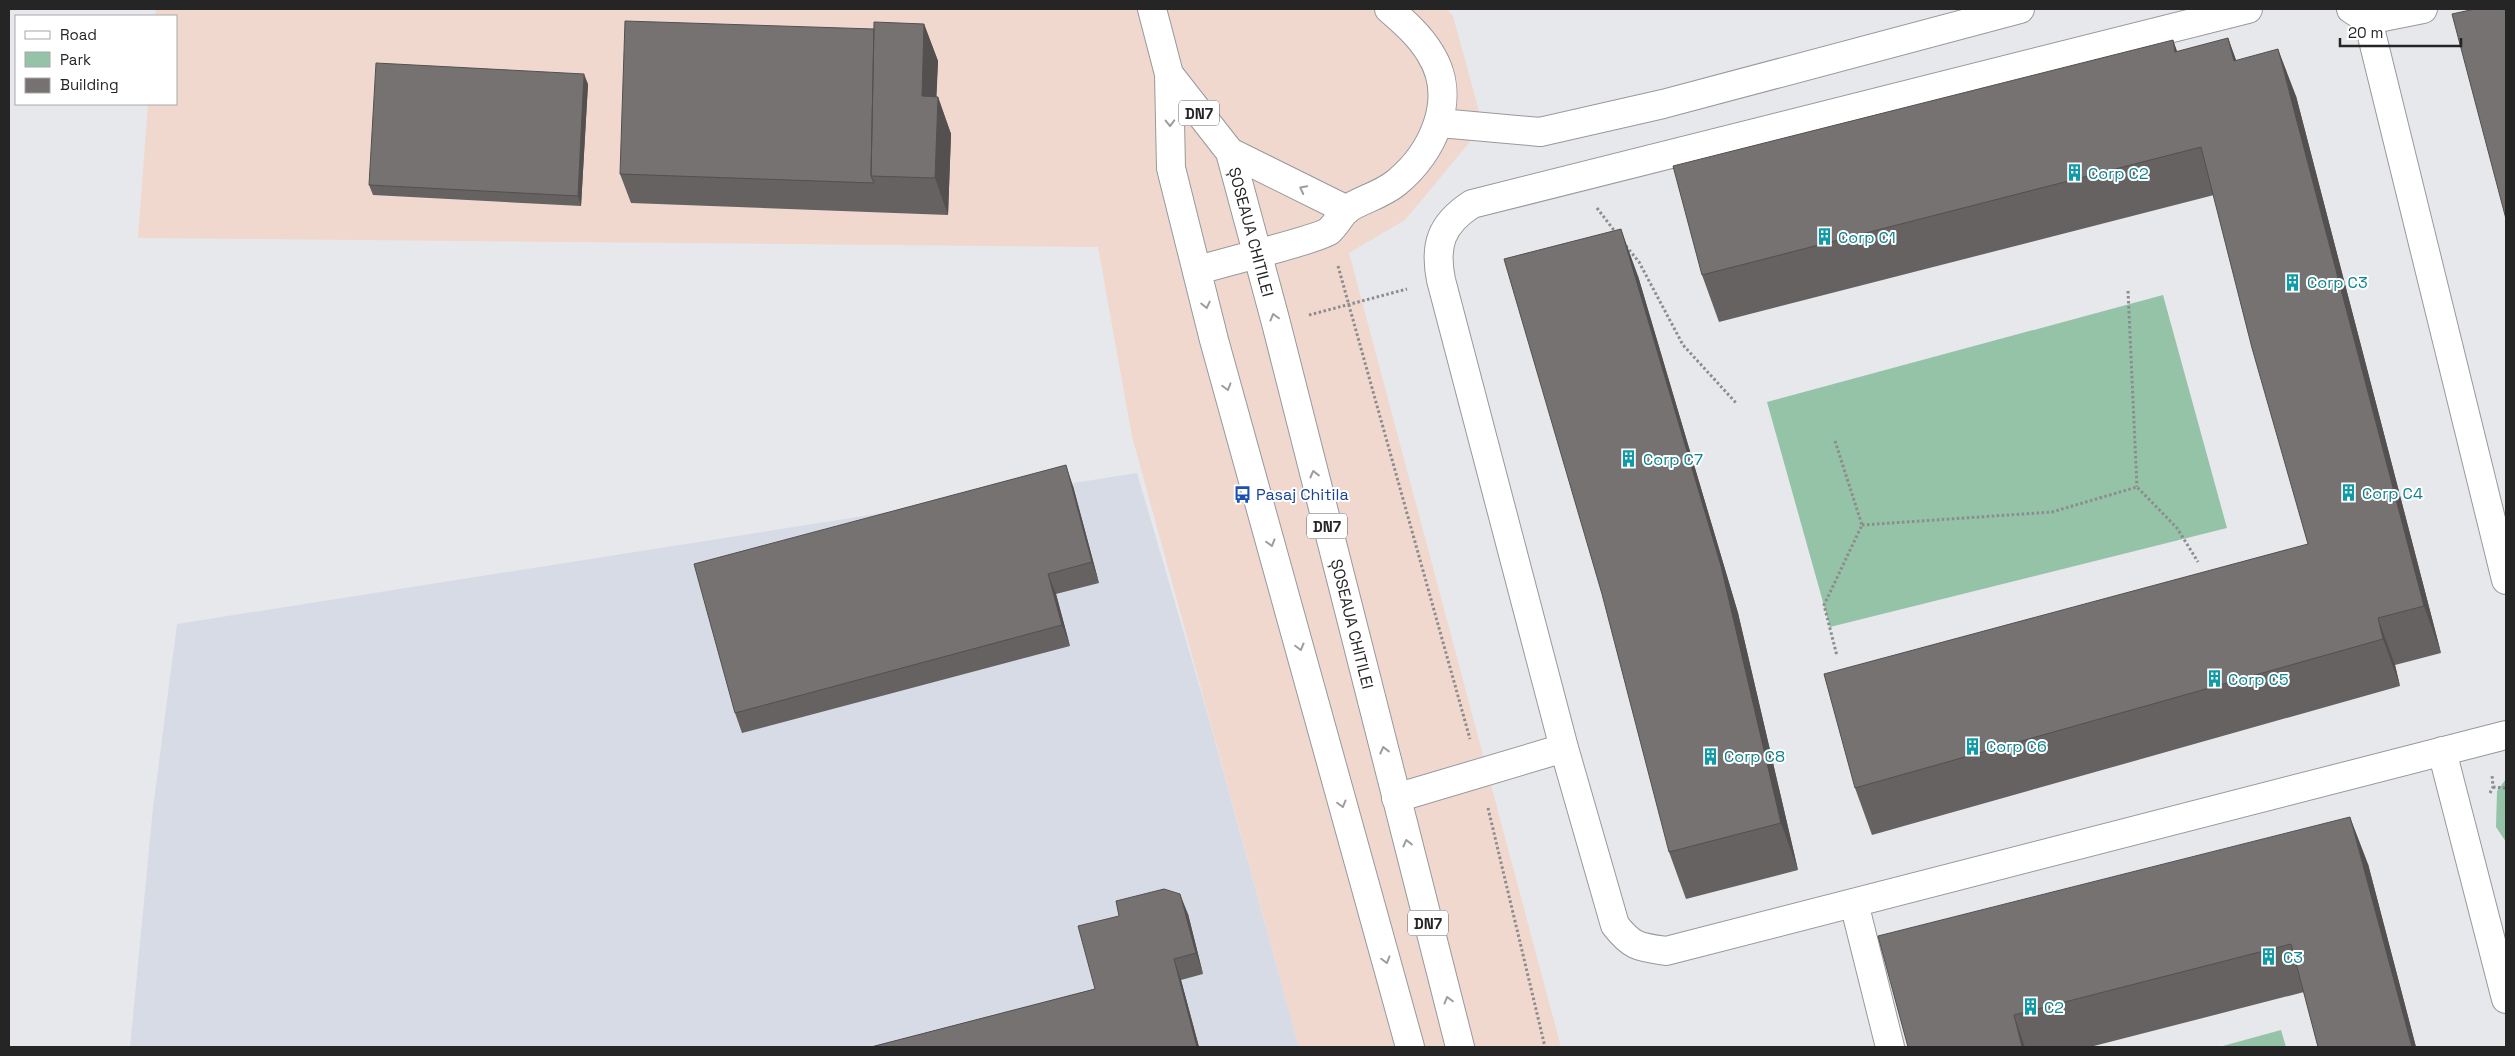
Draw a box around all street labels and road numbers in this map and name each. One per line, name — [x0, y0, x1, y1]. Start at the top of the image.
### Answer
road number: DN7 — [1179, 100, 1219, 126]
street label: ȘOSEAUA CHITILEI — [1224, 165, 1278, 299]
road number: DN7 — [1307, 514, 1347, 538]
street label: ȘOSEAUA CHITILEI — [1326, 557, 1378, 691]
road number: DN7 — [1408, 910, 1448, 936]

